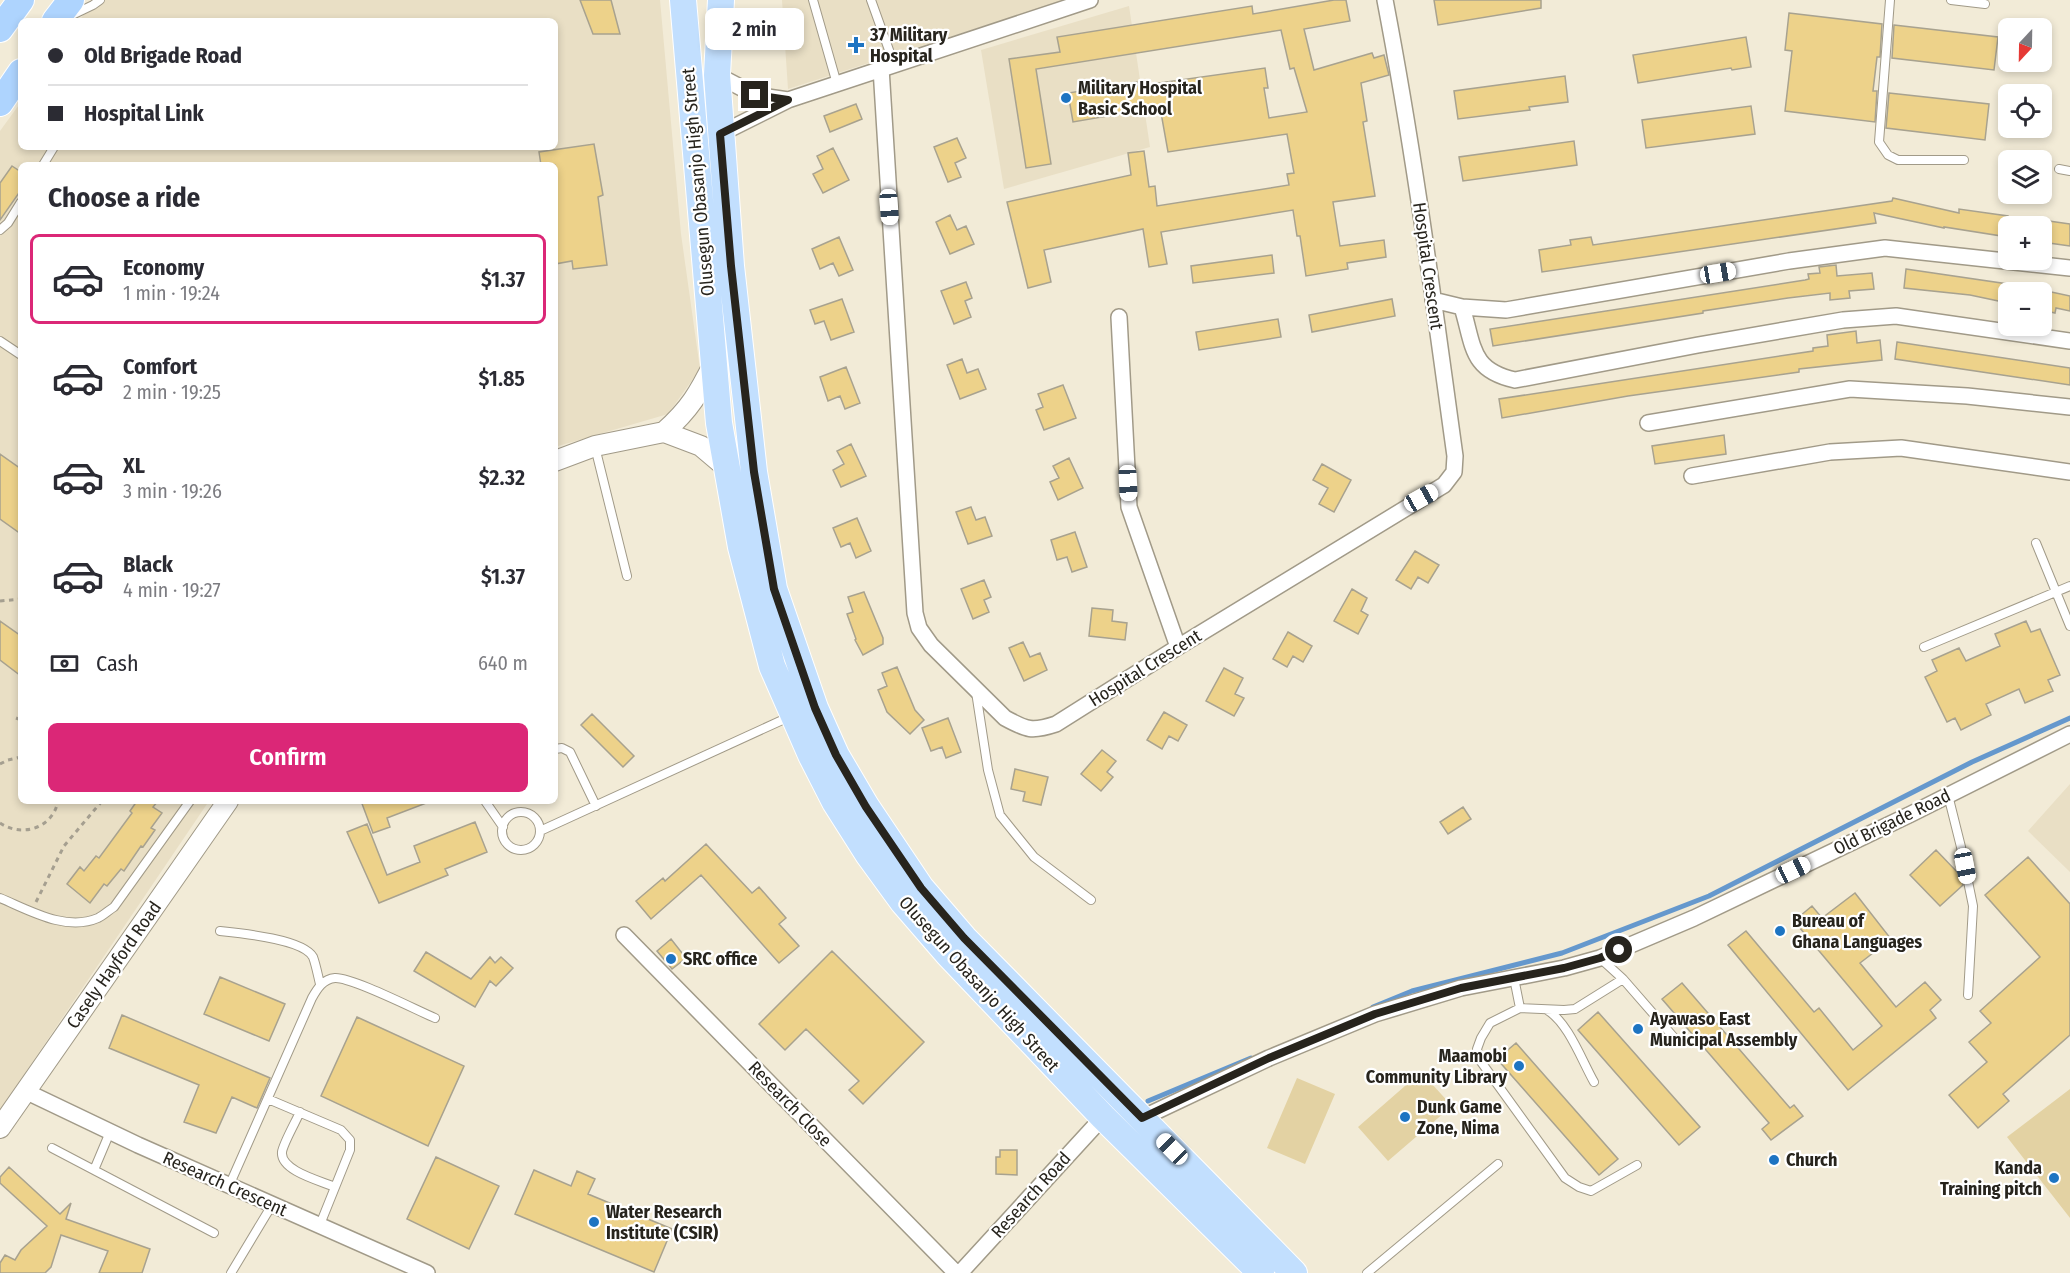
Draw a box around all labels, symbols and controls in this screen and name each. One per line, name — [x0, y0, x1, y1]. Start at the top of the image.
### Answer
callout: 2 min — [706, 8, 804, 50]
text: 2 min — [732, 17, 777, 41]
north arrow — [1998, 18, 2052, 72]
map controls — [1998, 18, 2052, 336]
place label: 37 Military Hospital — [869, 24, 948, 67]
marker: 37 Military Hospital — [847, 36, 865, 54]
text: Old Brigade Road — [84, 42, 242, 69]
street label: Olusegun Obasanjo High Street — [677, 67, 719, 297]
place label: Military Hospital Basic School — [1078, 77, 1202, 120]
route end — [741, 81, 768, 108]
button: locate — [1998, 84, 2052, 138]
marker: Military Hospital Basic School — [1059, 91, 1073, 105]
text: Hospital Link — [84, 100, 204, 127]
button: layers — [1998, 150, 2052, 204]
text: Choose a ride — [48, 182, 200, 214]
car — [879, 188, 899, 226]
street label: Hospital Crescent — [1408, 201, 1448, 331]
button: + — [1998, 216, 2052, 270]
icon: car — [51, 252, 105, 306]
text: Economy — [123, 254, 204, 281]
car — [1699, 261, 1737, 285]
text: $1.37 — [481, 266, 525, 293]
text: 1 min · 19:24 — [123, 281, 220, 305]
button: − — [1998, 282, 2052, 336]
icon: car — [51, 351, 105, 405]
text: Comfort — [123, 353, 197, 380]
text: $1.85 — [479, 365, 525, 392]
text: 2 min · 19:25 — [123, 380, 221, 404]
icon: car — [51, 450, 105, 504]
text: XL — [123, 452, 145, 479]
text: $2.32 — [479, 464, 525, 491]
car — [1118, 465, 1138, 501]
text: 3 min · 19:26 — [123, 479, 222, 503]
car — [1401, 481, 1441, 515]
icon: car — [51, 549, 105, 603]
text: Black — [123, 551, 173, 578]
text: $1.37 — [481, 563, 525, 590]
text: 4 min · 19:27 — [123, 578, 221, 602]
street label: Hospital Crescent — [1085, 625, 1205, 711]
icon: cash — [48, 647, 81, 680]
text: Cash — [96, 650, 139, 677]
text: 640 m — [478, 651, 528, 675]
button: Confirm — [48, 723, 528, 792]
street label: Old Brigade Road — [1830, 784, 1954, 860]
car — [1953, 847, 1977, 885]
car — [1773, 854, 1813, 886]
street label: Olusegun Obasanjo High Street — [894, 892, 1064, 1076]
street label: Casely Hayford Road — [62, 897, 166, 1033]
place label: Bureau of Ghana Languages — [1792, 910, 1922, 953]
marker: Bureau of Ghana Languages — [1773, 924, 1787, 938]
route start — [1605, 936, 1632, 963]
place label: SRC office — [683, 948, 757, 970]
marker: SRC office — [664, 952, 678, 966]
place label: Ayawaso East Municipal Assembly — [1649, 1008, 1798, 1051]
marker: Ayawaso East Municipal Assembly — [1631, 1022, 1645, 1036]
place label: Maamobi Community Library — [1366, 1045, 1507, 1088]
street label: Research Close — [744, 1057, 836, 1151]
marker: Maamobi Community Library — [1512, 1059, 1526, 1073]
place label: Dunk Game Zone, Nima — [1417, 1096, 1502, 1139]
marker: Dunk Game Zone, Nima — [1398, 1110, 1412, 1124]
car — [1153, 1130, 1191, 1168]
street label: Research Crescent — [159, 1147, 291, 1221]
street label: Research Road — [987, 1147, 1075, 1243]
place label: Church — [1786, 1149, 1837, 1171]
marker: Church — [1767, 1153, 1781, 1167]
place label: Kanda Training pitch — [1940, 1157, 2042, 1200]
marker: Kanda Training pitch — [2047, 1171, 2061, 1185]
place label: Water Research Institute (CSIR) — [606, 1201, 722, 1244]
marker: Water Research Institute (CSIR) — [587, 1215, 601, 1229]

